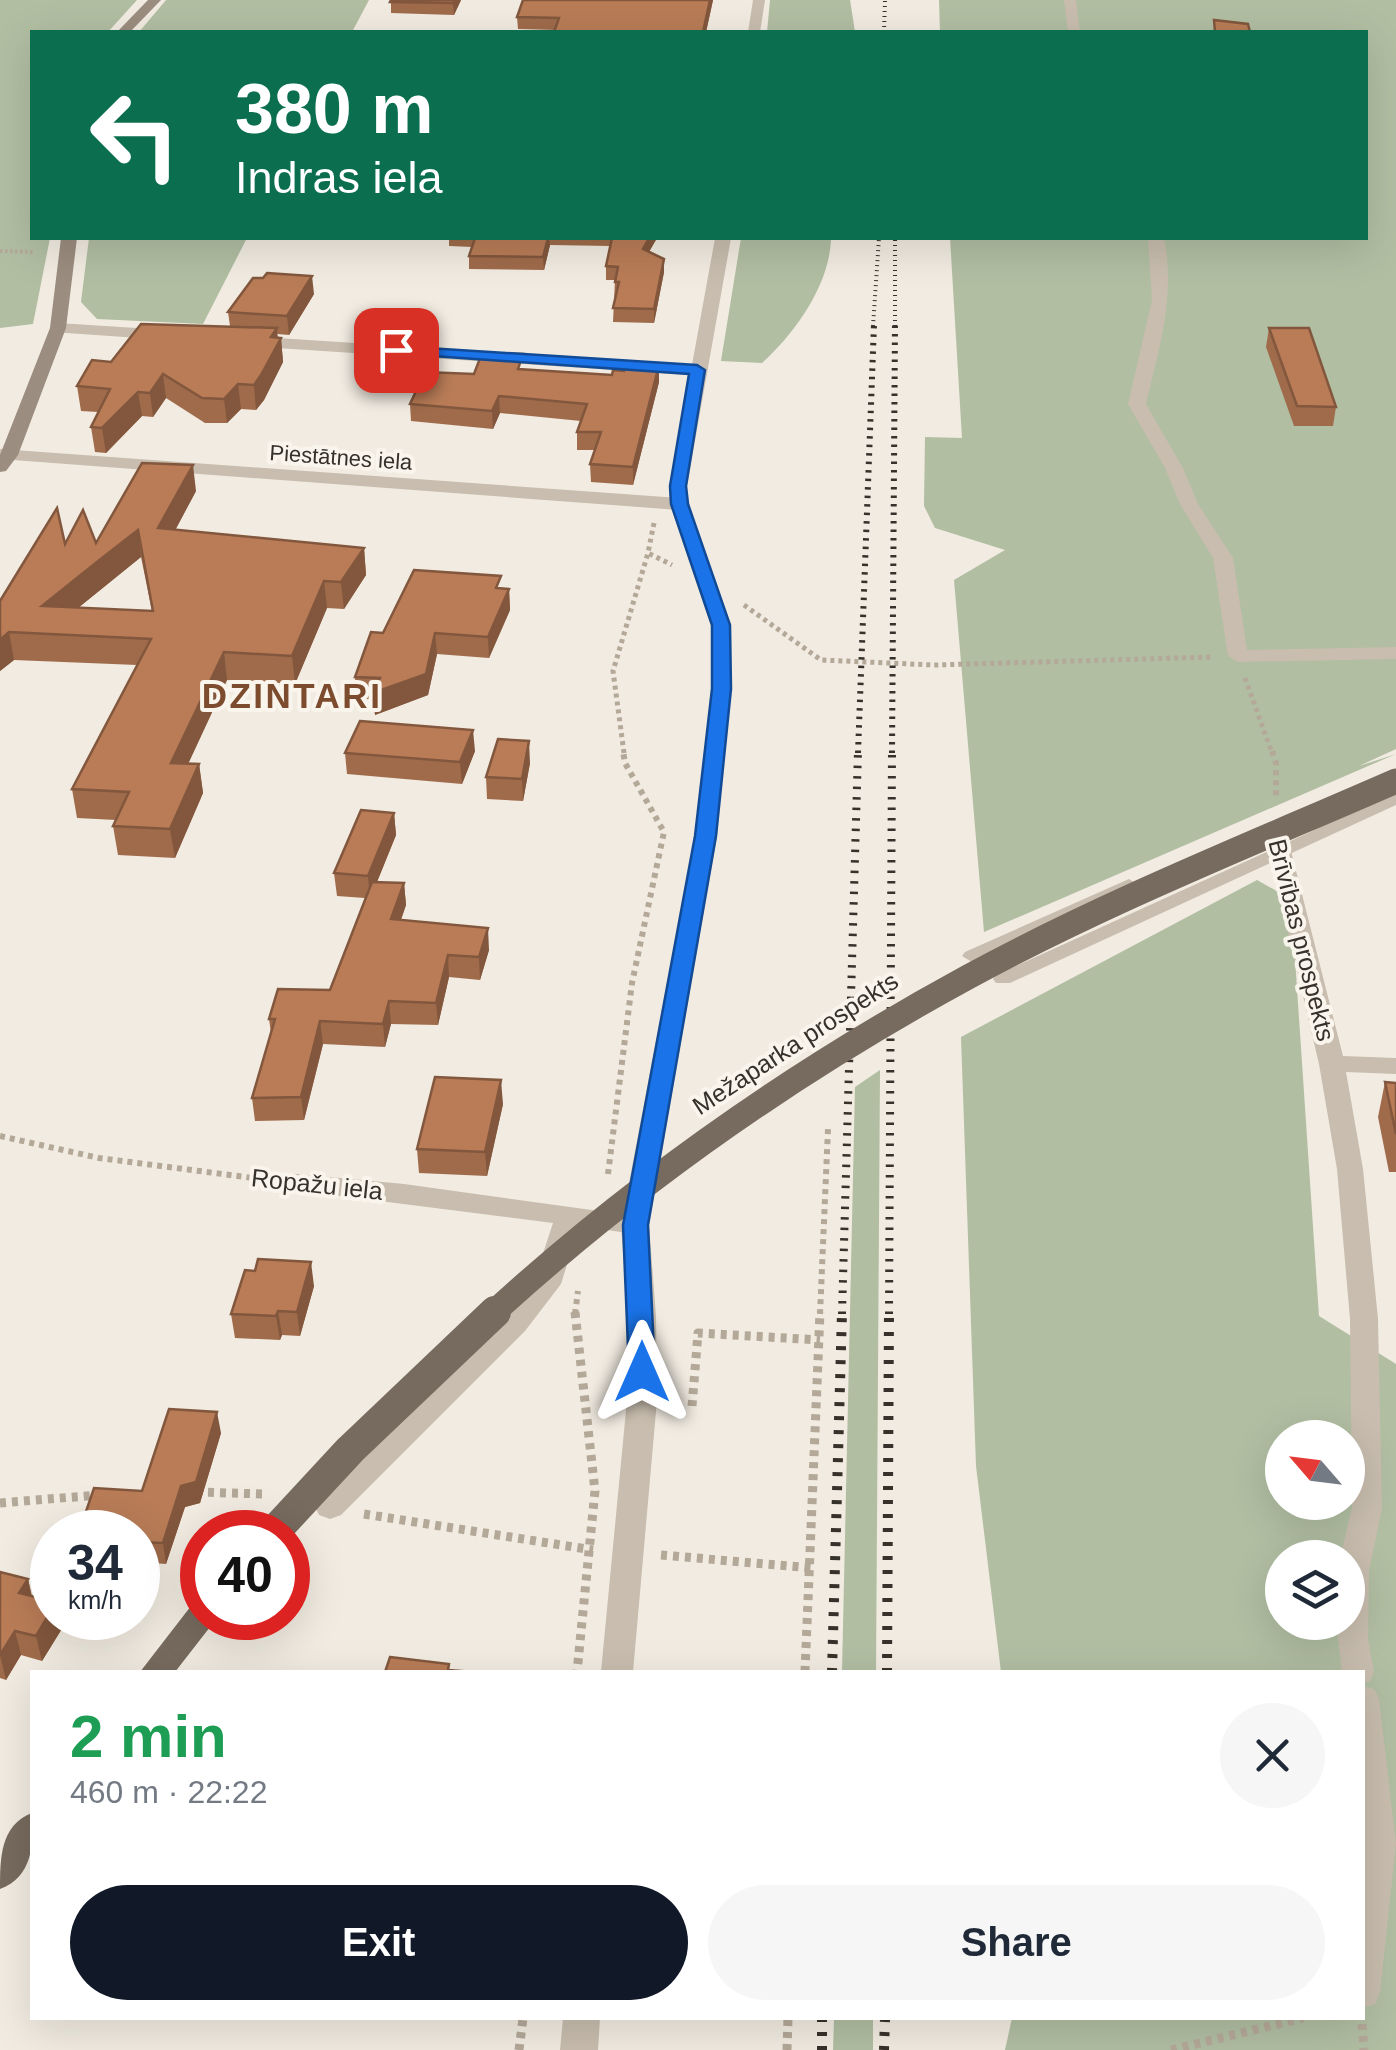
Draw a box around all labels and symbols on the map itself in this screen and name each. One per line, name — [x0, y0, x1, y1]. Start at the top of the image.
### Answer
pin — [354, 308, 439, 393]
street label: Piestātnes iela — [269, 440, 414, 475]
district label: DZINTARI — [202, 676, 382, 715]
street label: Brīvības prospekts — [1263, 836, 1341, 1044]
street label: Mežaparka prospekts — [687, 966, 903, 1120]
street label: Ropažu iela — [250, 1163, 384, 1205]
position arrow — [590, 1320, 694, 1424]
north arrow — [1265, 1420, 1365, 1520]
speed limit sign: 40 — [180, 1510, 310, 1640]

